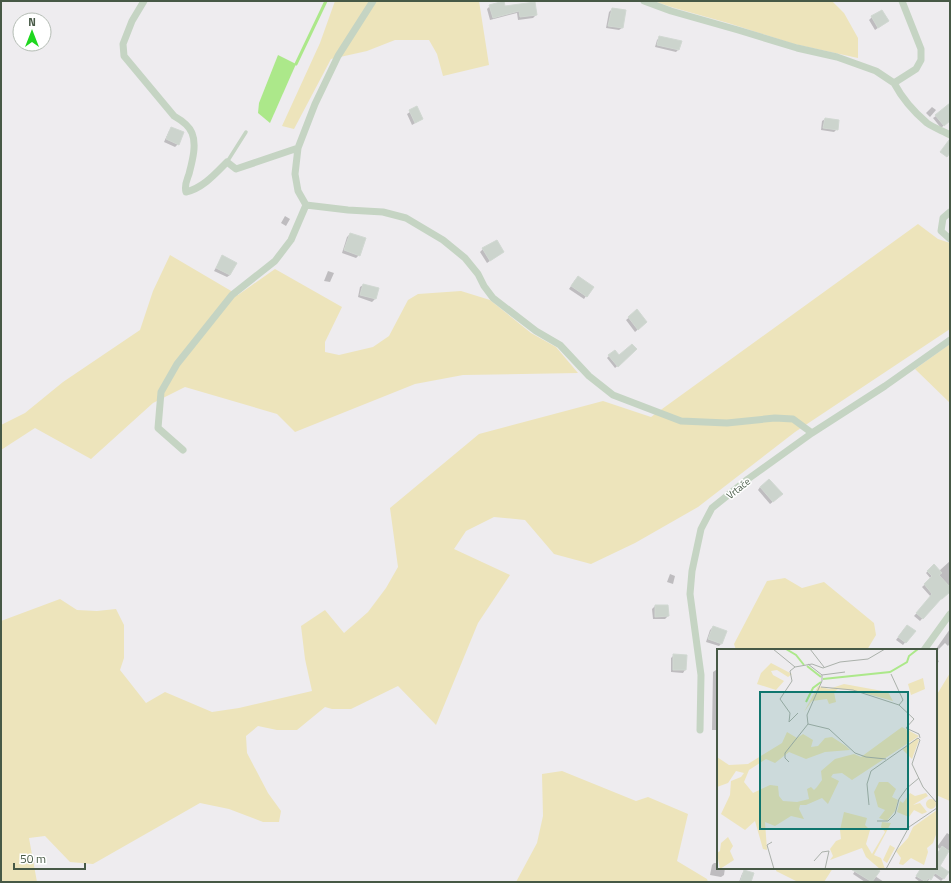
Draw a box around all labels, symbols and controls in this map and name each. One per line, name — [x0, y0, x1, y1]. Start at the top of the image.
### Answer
north arrow — [12, 12, 52, 52]
text: N — [28, 14, 36, 30]
street label: Vrtače — [723, 474, 753, 503]
inset map — [717, 649, 937, 869]
scale bar — [14, 845, 85, 871]
text: 50 m — [20, 849, 46, 868]

